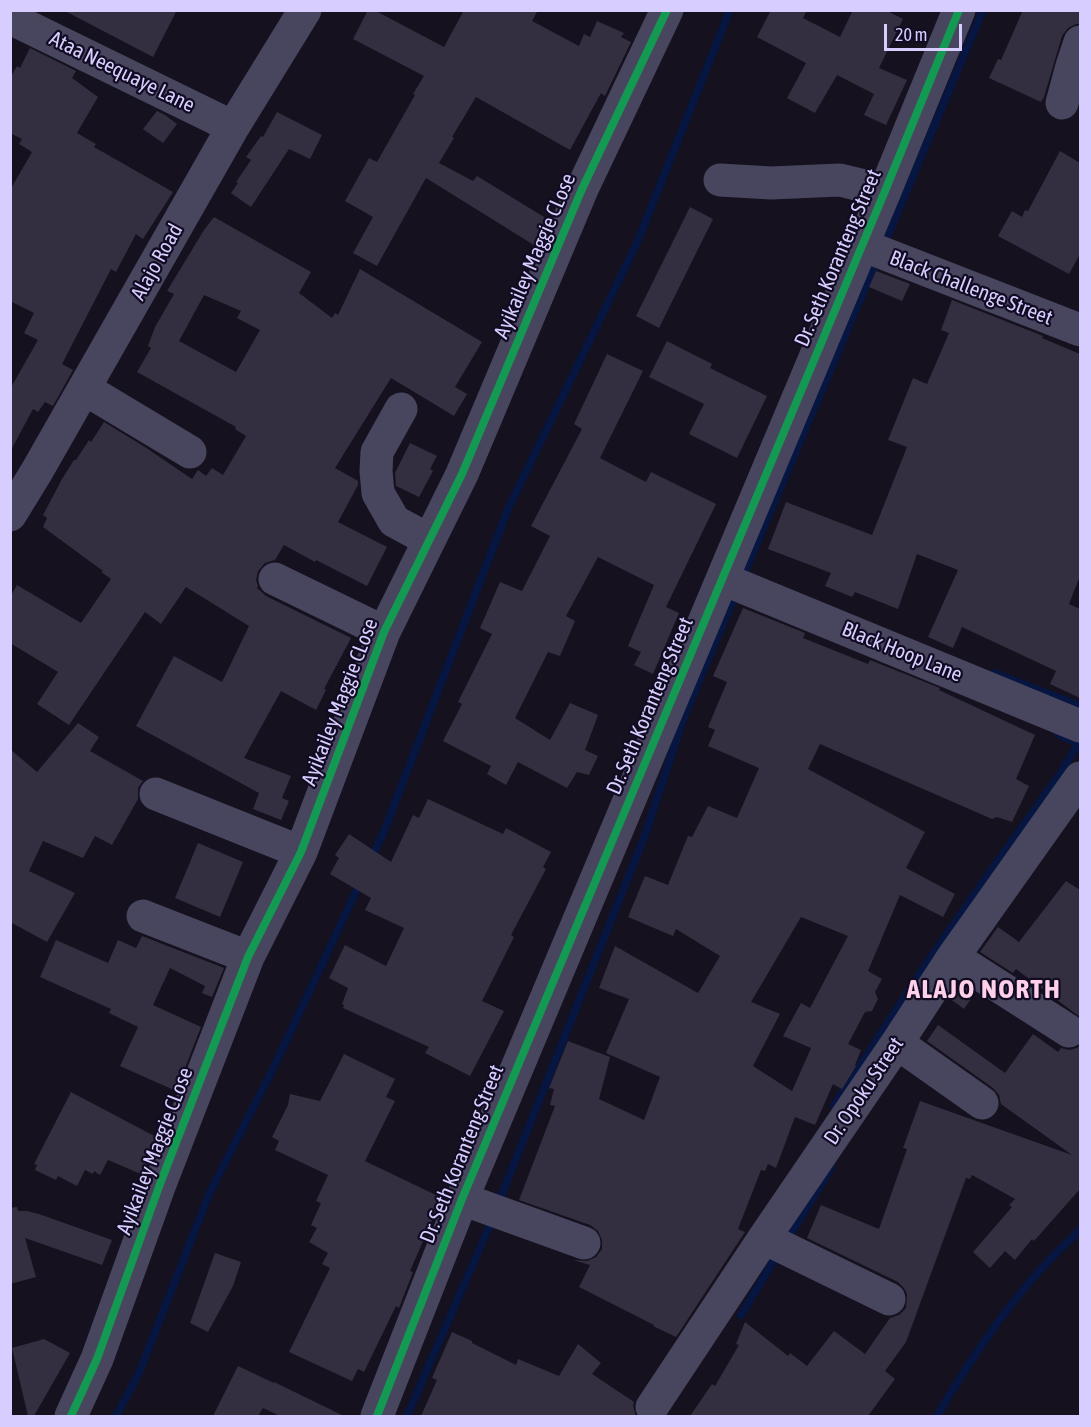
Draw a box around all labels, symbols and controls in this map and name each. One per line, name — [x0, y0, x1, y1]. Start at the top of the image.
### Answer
scale bar — [887, 12, 965, 50]
text: 20 m — [895, 24, 927, 45]
street label: Ataa Neequaye Lane — [45, 26, 199, 118]
street label: Dr. Seth Koranteng Street — [789, 166, 887, 350]
street label: Ayikailey Maggie CLose — [489, 170, 581, 342]
street label: Alajo Road — [126, 219, 188, 305]
street label: Black Challenge Street — [886, 245, 1056, 331]
street label: Dr. Seth Koranteng Street — [601, 614, 699, 798]
street label: Ayikailey Maggie CLose — [297, 615, 383, 789]
street label: Black Hoop Lane — [838, 616, 966, 688]
district label: ALAJO NORTH — [907, 973, 1061, 1005]
street label: Dr. Opoku Street — [819, 1032, 909, 1150]
street label: Dr. Seth Koranteng Street — [415, 1061, 509, 1247]
street label: Ayikailey Maggie CLose — [112, 1064, 198, 1238]

